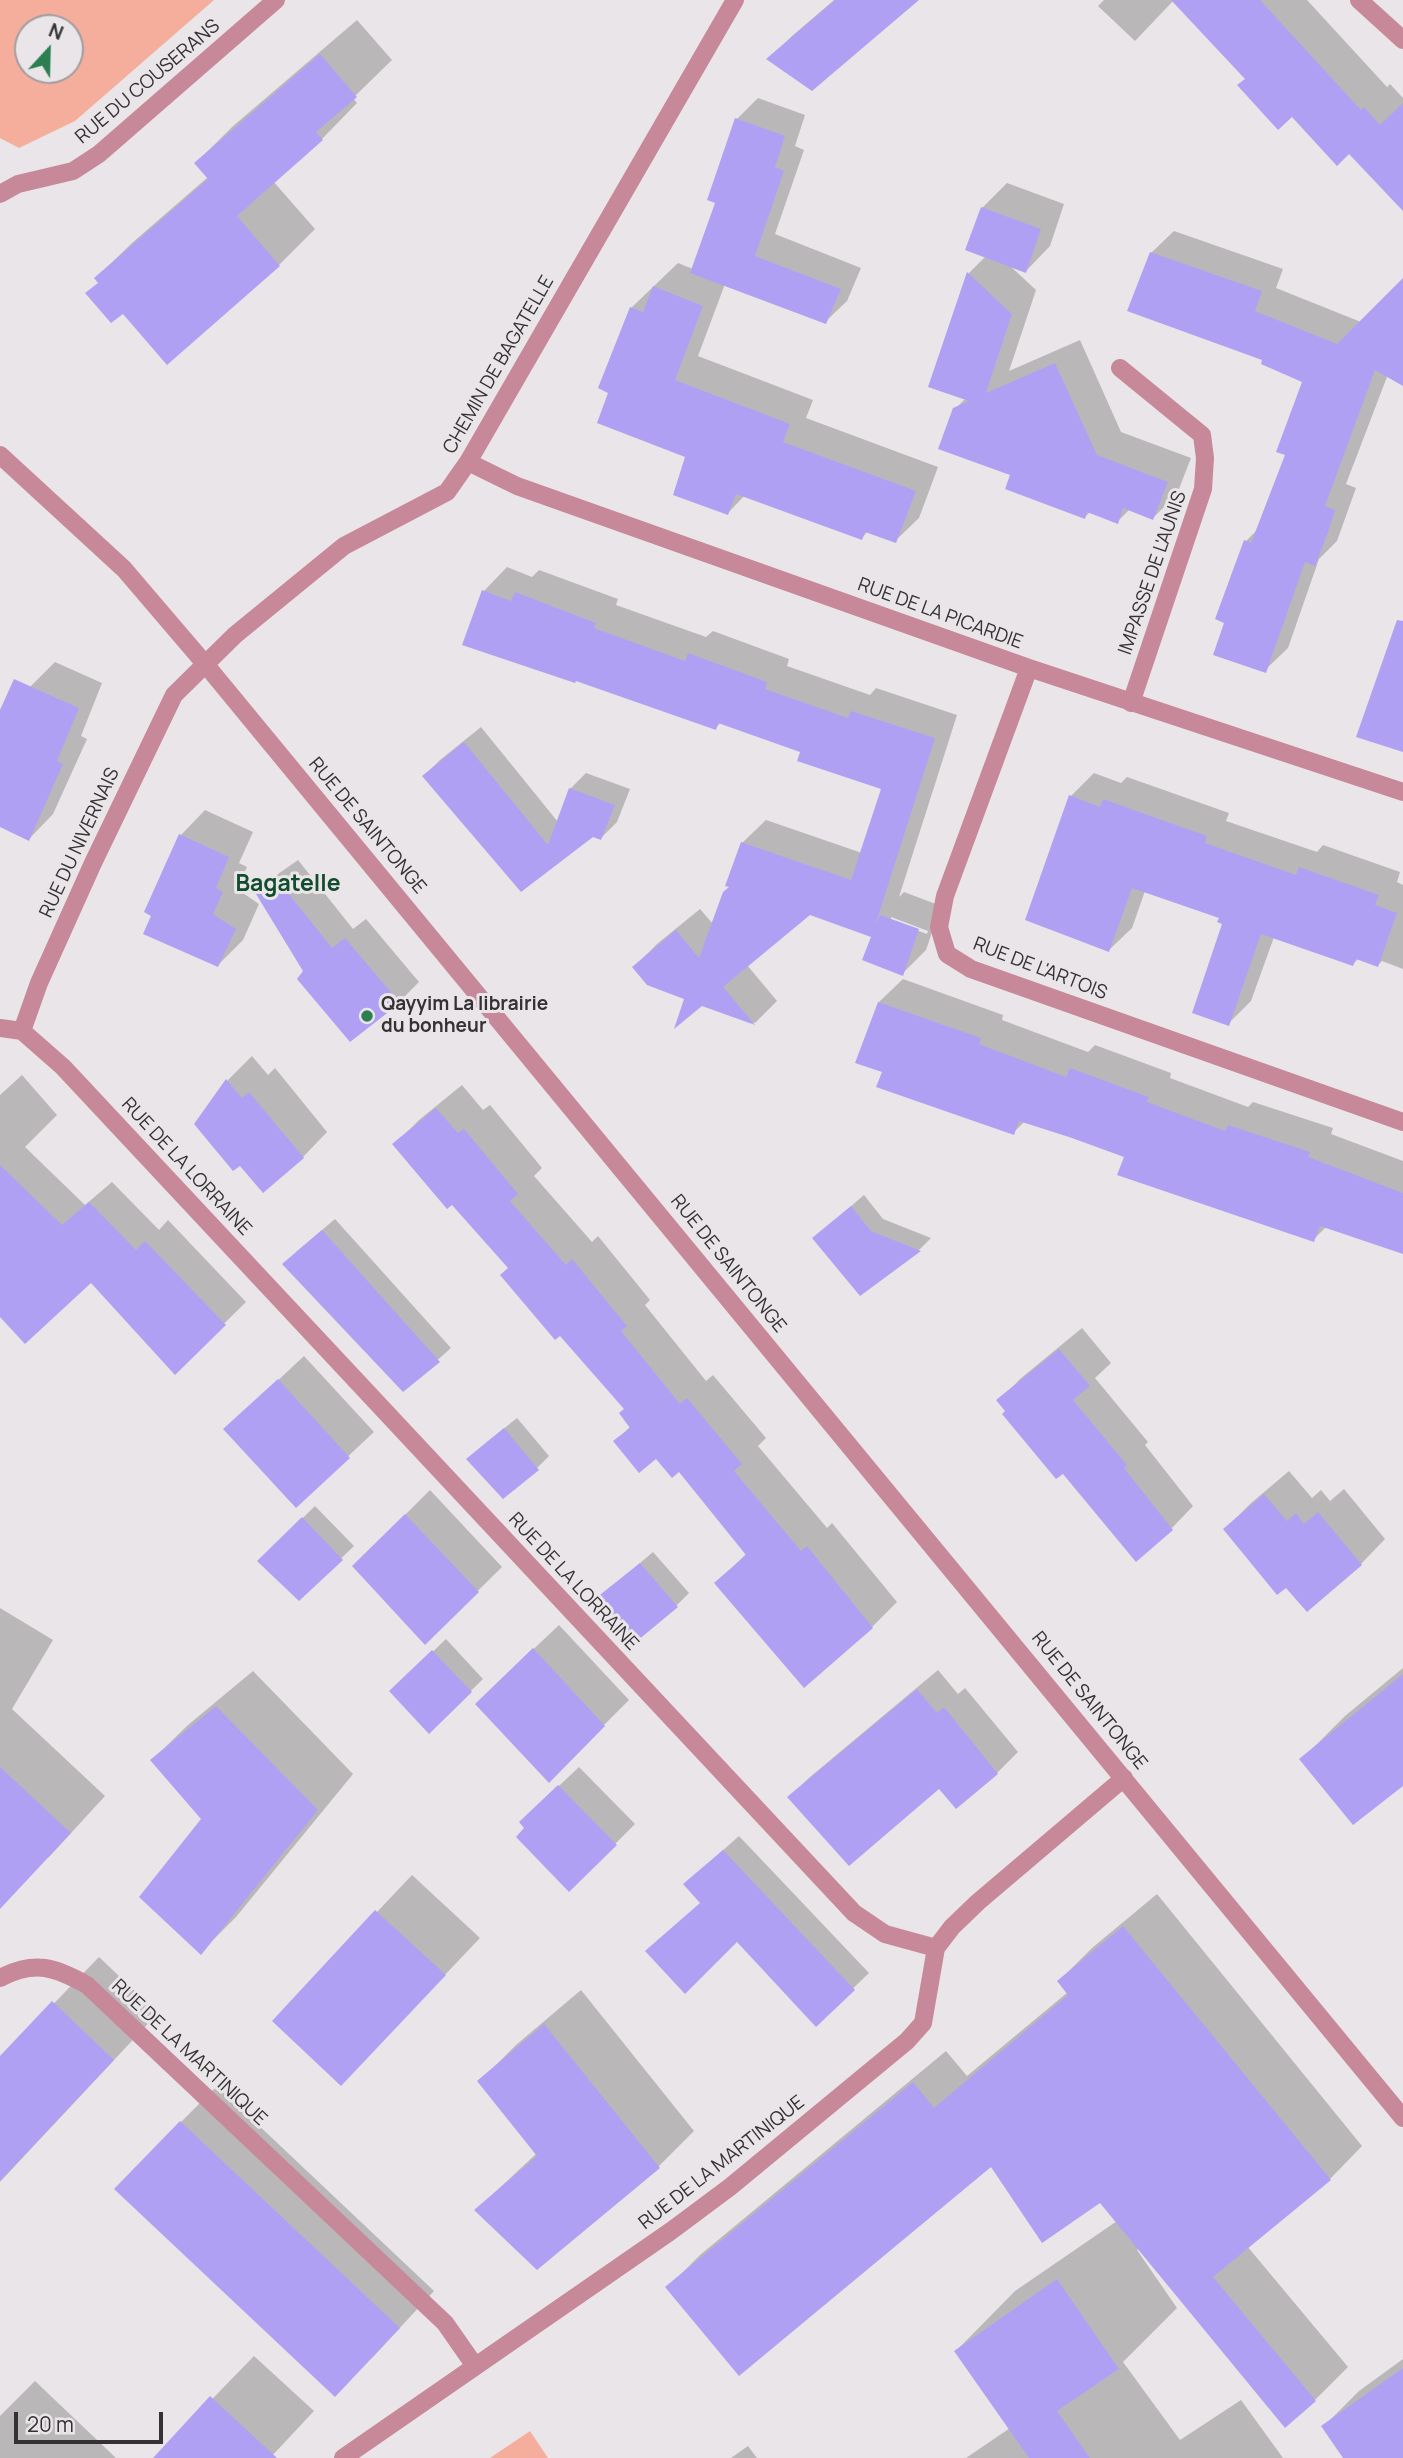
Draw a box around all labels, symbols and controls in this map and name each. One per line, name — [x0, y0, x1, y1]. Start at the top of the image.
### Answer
north arrow — [14, 14, 84, 84]
street label: RUE DU COUSERANS — [71, 15, 225, 149]
text: N — [45, 17, 67, 46]
street label: CHEMIN DE BAGATELLE — [439, 272, 559, 458]
street label: IMPASSE DE L'AUNIS — [1114, 488, 1192, 658]
street label: RUE DE LA PICARDIE — [854, 574, 1026, 654]
street label: RUE DE SAINTONGE — [303, 753, 431, 899]
street label: RUE DU NIVERNAIS — [35, 764, 125, 922]
district label: Bagatelle — [235, 871, 341, 899]
street label: RUE DE L'ARTOIS — [970, 933, 1110, 1005]
place label: Qayyim La librairie du bonheur — [381, 994, 548, 1038]
marker: Qayyim La librairie du bonheur — [359, 1008, 375, 1024]
street label: RUE DE LA LORRAINE — [116, 1093, 256, 1241]
street label: RUE DE SAINTONGE — [665, 1190, 791, 1338]
street label: RUE DE LA LORRAINE — [503, 1508, 643, 1656]
street label: RUE DE SAINTONGE — [1026, 1627, 1152, 1775]
street label: RUE DE LA MARTINIQUE — [107, 1975, 271, 2131]
street label: RUE DE LA MARTINIQUE — [635, 2091, 809, 2235]
scale bar — [18, 2398, 166, 2442]
text: 20 m — [27, 2410, 74, 2438]

